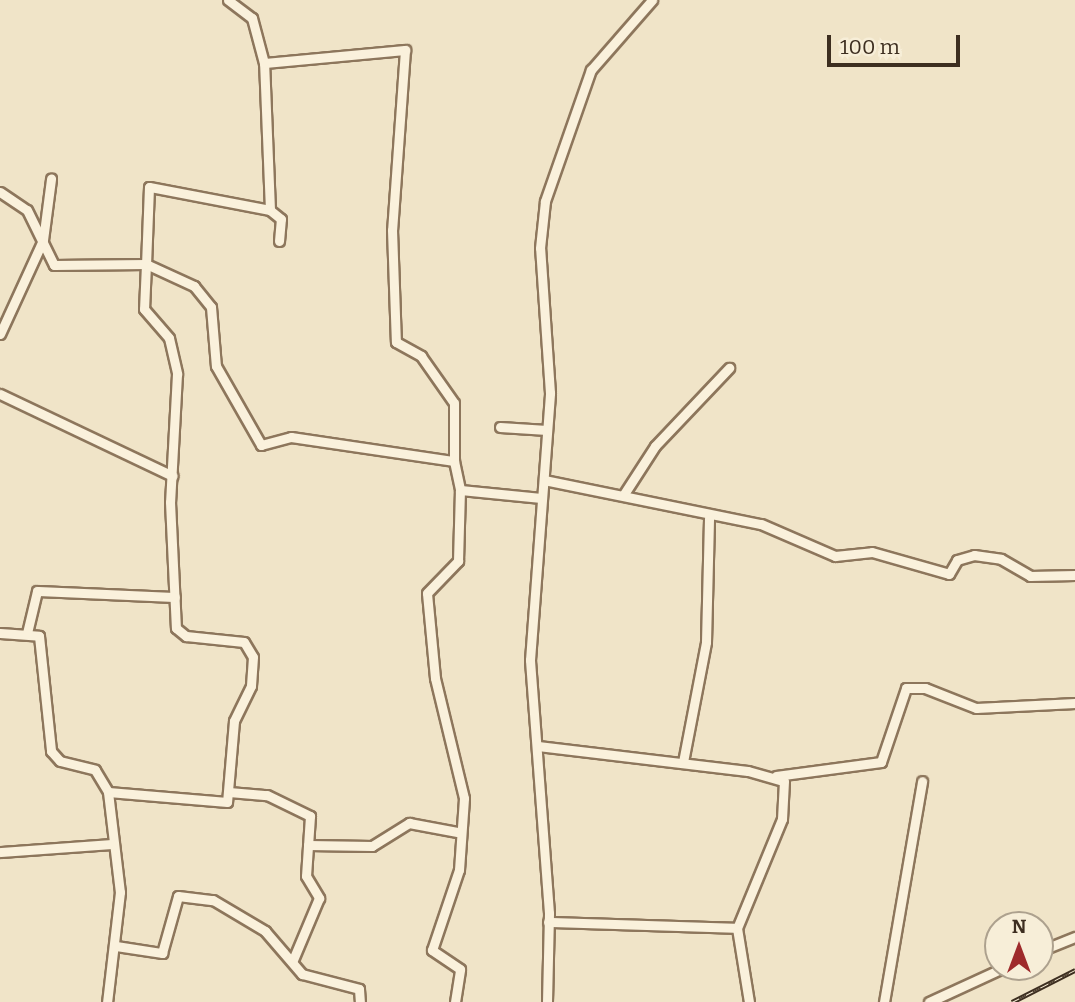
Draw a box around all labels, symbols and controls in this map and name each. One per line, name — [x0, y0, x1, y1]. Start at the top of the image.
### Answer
scale bar — [830, 21, 963, 65]
text: 100 m — [840, 34, 900, 60]
north arrow — [984, 911, 1054, 981]
text: N — [1012, 915, 1026, 938]

